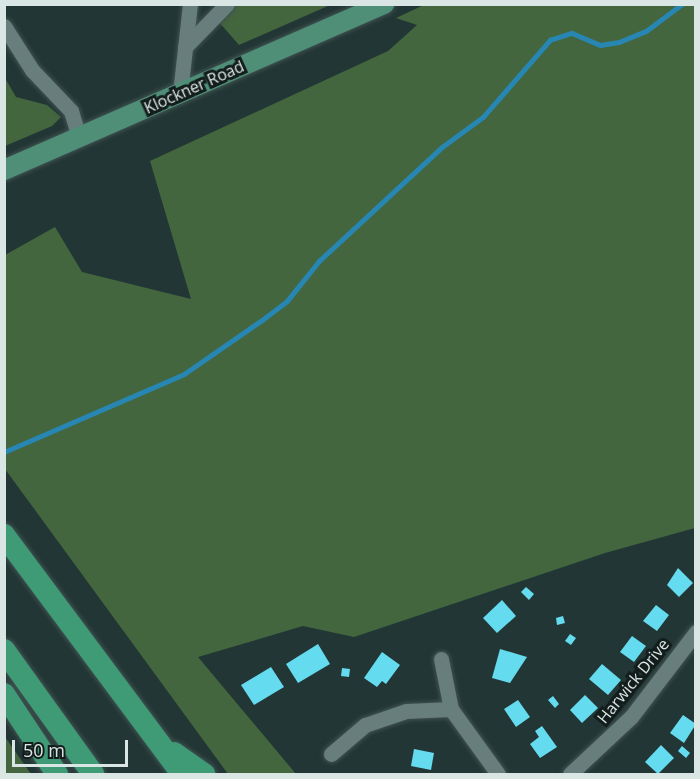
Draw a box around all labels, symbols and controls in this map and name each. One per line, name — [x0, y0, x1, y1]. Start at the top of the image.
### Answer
street label: Klockner Road — [141, 56, 247, 118]
street label: Harwick Drive — [593, 635, 673, 727]
scale bar — [15, 728, 130, 766]
text: 50 m — [23, 738, 65, 762]

